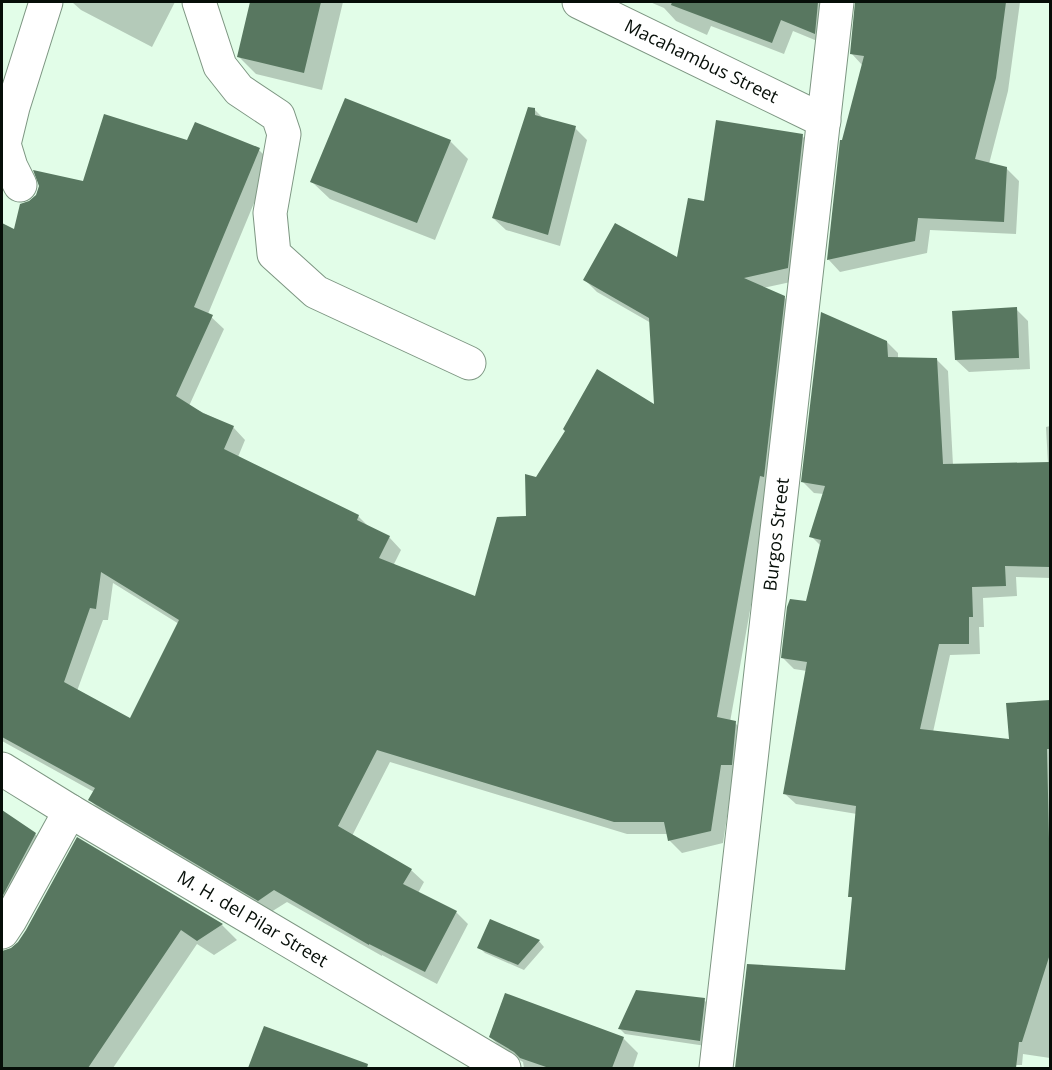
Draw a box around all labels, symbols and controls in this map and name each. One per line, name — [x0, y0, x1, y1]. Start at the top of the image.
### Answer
street label: Macahambus Street — [621, 13, 783, 108]
street label: Burgos Street — [757, 476, 794, 592]
street label: M. H. del Pilar Street — [173, 864, 333, 972]

